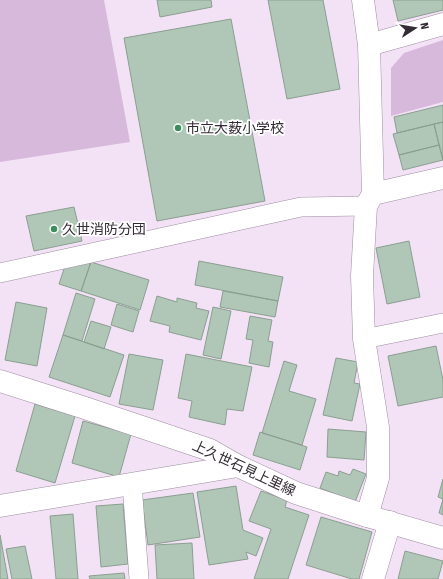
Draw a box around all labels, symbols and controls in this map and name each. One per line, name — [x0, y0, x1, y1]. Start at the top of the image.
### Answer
north arrow — [395, 8, 435, 48]
text: N — [417, 21, 431, 31]
place label: 市立大薮小学校 — [186, 120, 284, 137]
marker: 市立大薮小学校 — [173, 123, 183, 133]
place label: 久世消防分団 — [62, 221, 146, 238]
marker: 久世消防分団 — [49, 224, 59, 234]
street label: 上久世石見上里線 — [189, 437, 298, 500]

